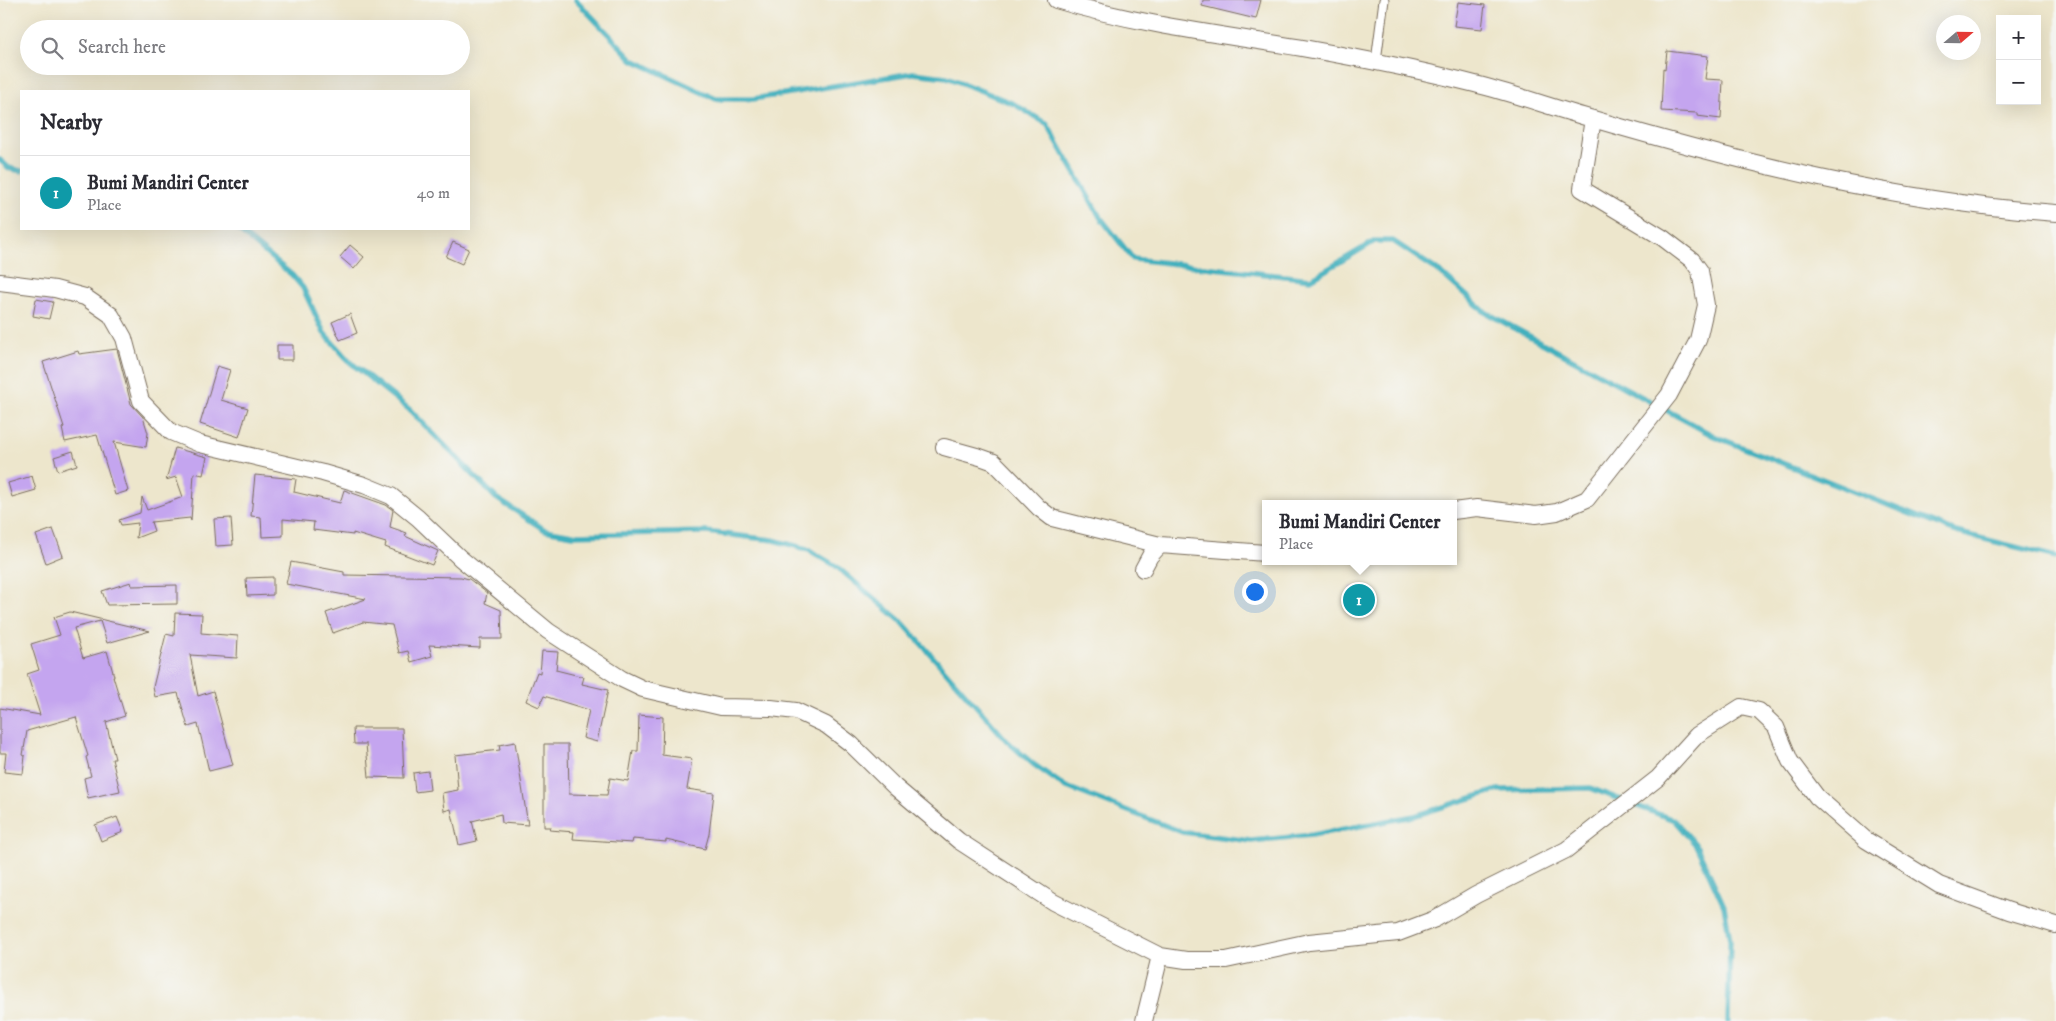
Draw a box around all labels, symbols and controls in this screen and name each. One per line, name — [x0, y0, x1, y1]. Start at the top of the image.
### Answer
north arrow — [1936, 15, 1981, 60]
map controls — [1996, 15, 2041, 105]
button: + — [1996, 15, 2041, 60]
search box — [20, 20, 470, 75]
icon: search — [38, 34, 66, 62]
text: Search here — [78, 36, 166, 59]
button: − — [1996, 60, 2041, 105]
text: Nearby — [40, 110, 102, 136]
text: Bumi Mandiri Center — [87, 172, 249, 195]
text: 1 — [53, 183, 59, 203]
text: 40 m — [417, 183, 450, 203]
text: Place — [87, 195, 121, 215]
popup — [1262, 500, 1457, 565]
text: Bumi Mandiri Center — [1279, 511, 1440, 534]
text: Place — [1279, 534, 1313, 554]
your location — [1242, 579, 1268, 605]
pin: 1 — [1343, 581, 1375, 619]

